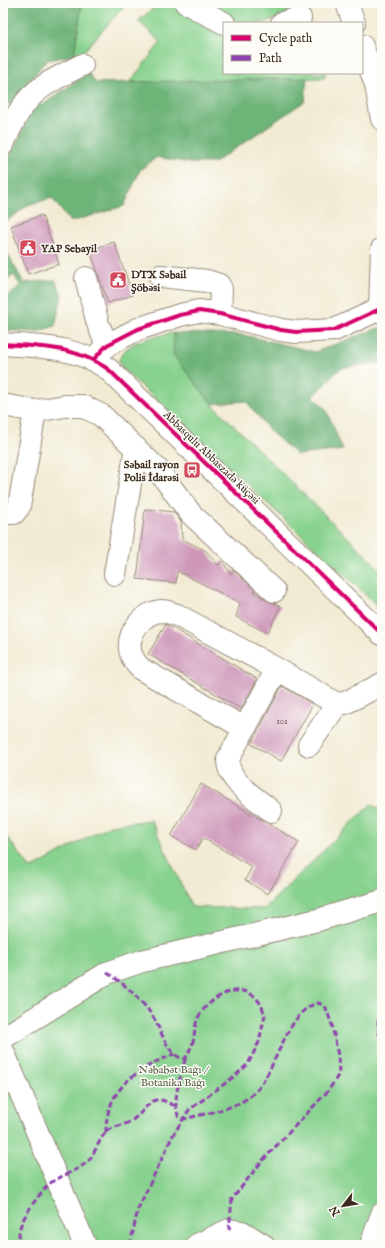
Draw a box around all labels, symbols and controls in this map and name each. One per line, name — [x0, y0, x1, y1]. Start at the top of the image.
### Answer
legend — [223, 22, 363, 74]
text: Cycle path — [259, 31, 313, 47]
text: Path — [259, 51, 282, 66]
public building icon: YAP Sebayil — [18, 238, 38, 258]
place label: YAP Sebayil — [41, 242, 98, 256]
place label: DTX Səbail Şöbəsi — [131, 268, 187, 295]
public building icon: DTX Səbail Şöbəsi — [108, 270, 128, 290]
street label: Abbasqulu Abbaszadə küçəsi — [159, 407, 263, 508]
place label: Səbail rayon Polis İdarəsi — [124, 458, 179, 485]
bus stop icon: Səbail rayon Polis İdarəsi — [182, 460, 202, 480]
house number: 101 — [276, 716, 288, 727]
park label: Nəbabət Bağı / Botanika Bağı — [138, 1063, 210, 1090]
north arrow — [323, 1186, 363, 1226]
text: N — [327, 1203, 344, 1219]

